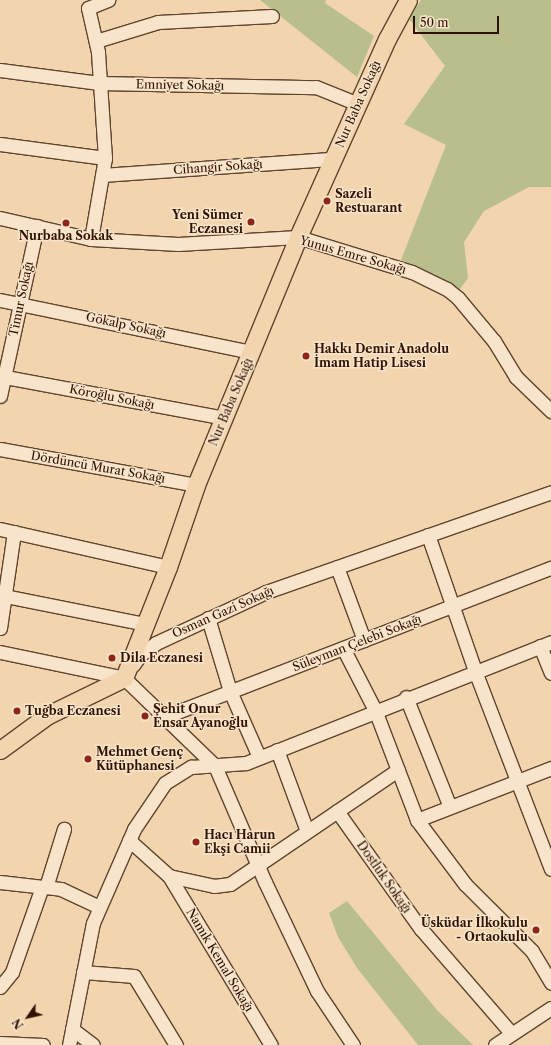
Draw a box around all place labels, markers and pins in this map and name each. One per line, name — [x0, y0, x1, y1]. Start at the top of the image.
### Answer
place label: Sazeli Restuarant — [335, 187, 402, 215]
marker: Sazeli Restuarant — [322, 196, 332, 206]
place label: Yeni Sümer Eczanesi — [172, 208, 243, 236]
marker: Yeni Sümer Eczanesi — [246, 217, 256, 227]
marker: Nurbaba Sokak — [61, 218, 71, 228]
place label: Nurbaba Sokak — [19, 229, 113, 243]
place label: Hakkı Demir Anadolu İmam Hatip Lisesi — [314, 342, 450, 370]
marker: Hakkı Demir Anadolu İmam Hatip Lisesi — [301, 351, 311, 361]
place label: Dila Eczanesi — [120, 651, 203, 665]
marker: Dila Eczanesi — [107, 653, 117, 663]
place label: Şehit Onur Ensar Ayanoğlu — [153, 702, 249, 730]
place label: Tuğba Eczanesi — [25, 704, 121, 718]
marker: Tuğba Eczanesi — [12, 706, 22, 716]
marker: Şehit Onur Ensar Ayanoğlu — [140, 711, 150, 721]
place label: Mehmet Genç Kütüphanesi — [96, 745, 183, 773]
marker: Mehmet Genç Kütüphanesi — [83, 754, 93, 764]
place label: Hacı Harun Ekşi Camii — [204, 828, 276, 856]
marker: Hacı Harun Ekşi Camii — [191, 837, 201, 847]
place label: Üsküdar İlkokulu - Ortaokulu — [421, 916, 528, 944]
marker: Üsküdar İlkokulu - Ortaokulu — [531, 925, 541, 935]

